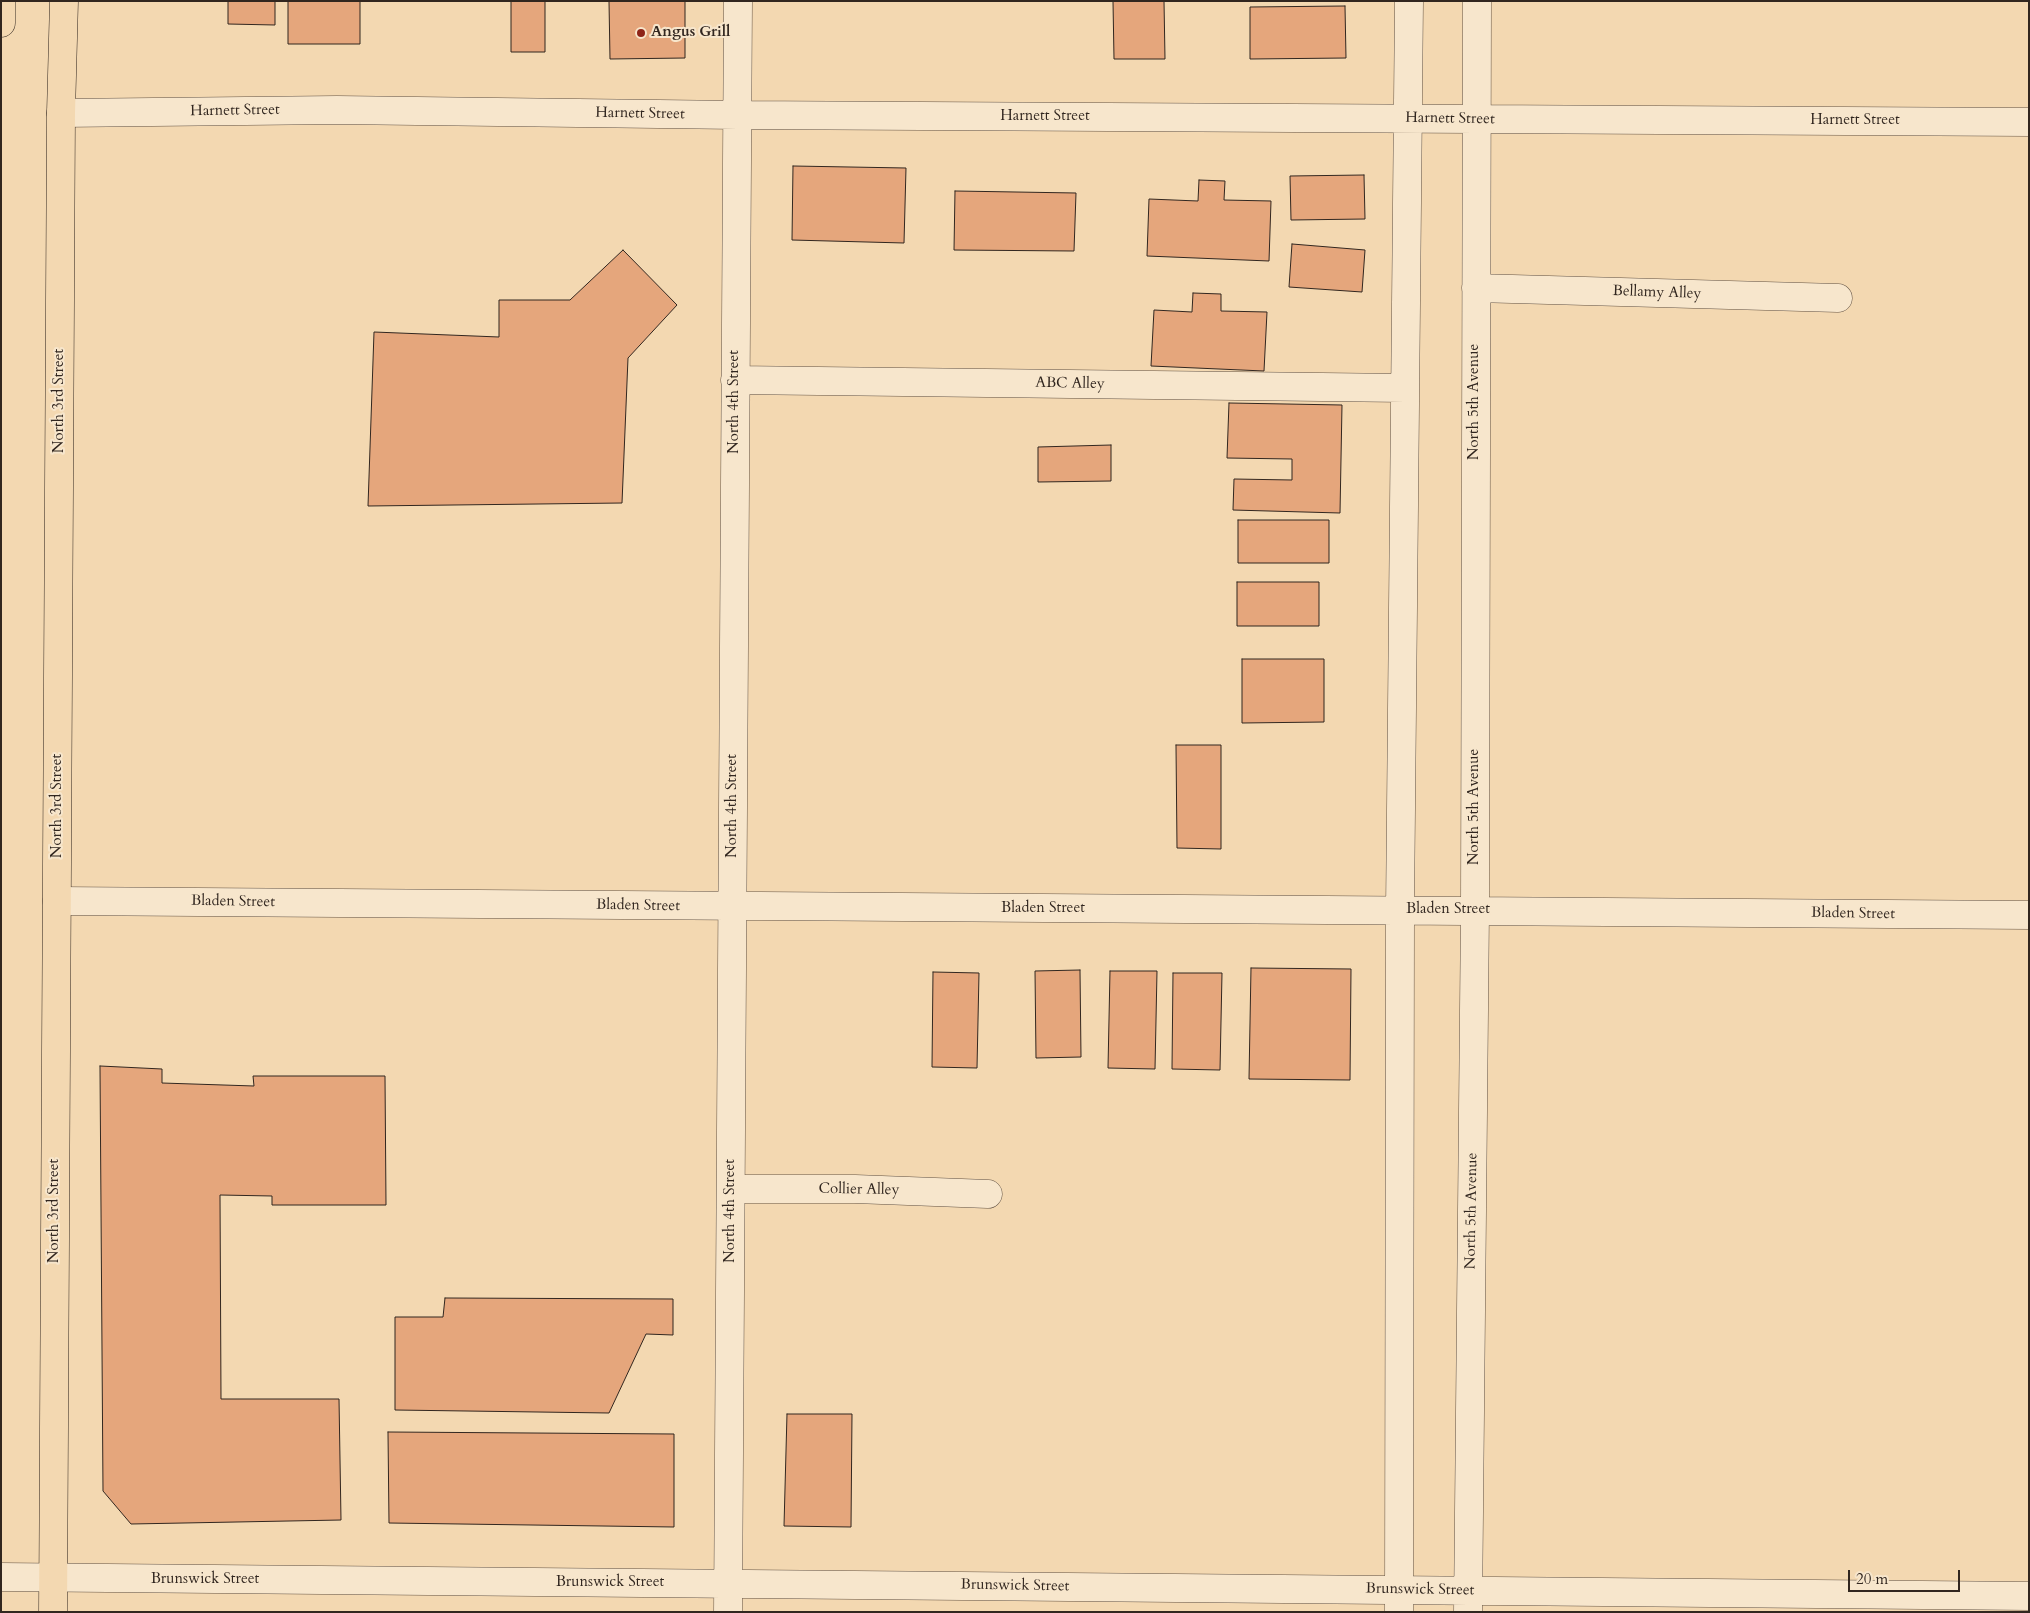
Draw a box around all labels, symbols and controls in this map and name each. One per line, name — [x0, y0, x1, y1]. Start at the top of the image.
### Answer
place label: Angus Grill — [651, 24, 730, 42]
marker: Angus Grill — [635, 27, 647, 39]
street label: Harnett Street — [190, 101, 280, 121]
street label: Harnett Street — [595, 104, 685, 124]
street label: Harnett Street — [1000, 108, 1090, 126]
street label: Harnett Street — [1405, 109, 1495, 129]
street label: Harnett Street — [1810, 112, 1900, 130]
street label: Bellamy Alley — [1612, 282, 1702, 304]
street label: North 5th Avenue — [1466, 344, 1484, 460]
street label: North 3rd Street — [51, 349, 69, 453]
street label: North 4th Street — [726, 350, 744, 454]
street label: ABC Alley — [1035, 374, 1105, 394]
street label: North 5th Avenue — [1466, 749, 1484, 865]
street label: North 3rd Street — [49, 754, 67, 858]
street label: North 4th Street — [724, 754, 742, 858]
street label: Bladen Street — [191, 892, 275, 912]
street label: Bladen Street — [596, 896, 680, 916]
street label: Bladen Street — [1001, 900, 1085, 918]
street label: Bladen Street — [1406, 901, 1490, 919]
street label: Bladen Street — [1811, 904, 1895, 924]
street label: North 5th Avenue — [1462, 1153, 1482, 1269]
street label: North 3rd Street — [46, 1159, 64, 1263]
street label: North 4th Street — [722, 1159, 740, 1263]
street label: Collier Alley — [818, 1180, 900, 1200]
scale bar — [1850, 1560, 1962, 1592]
text: 20 m — [1856, 1569, 1888, 1589]
street label: Brunswick Street — [151, 1571, 259, 1589]
street label: Brunswick Street — [556, 1574, 664, 1592]
street label: Brunswick Street — [961, 1576, 1069, 1596]
street label: Brunswick Street — [1366, 1580, 1474, 1600]

